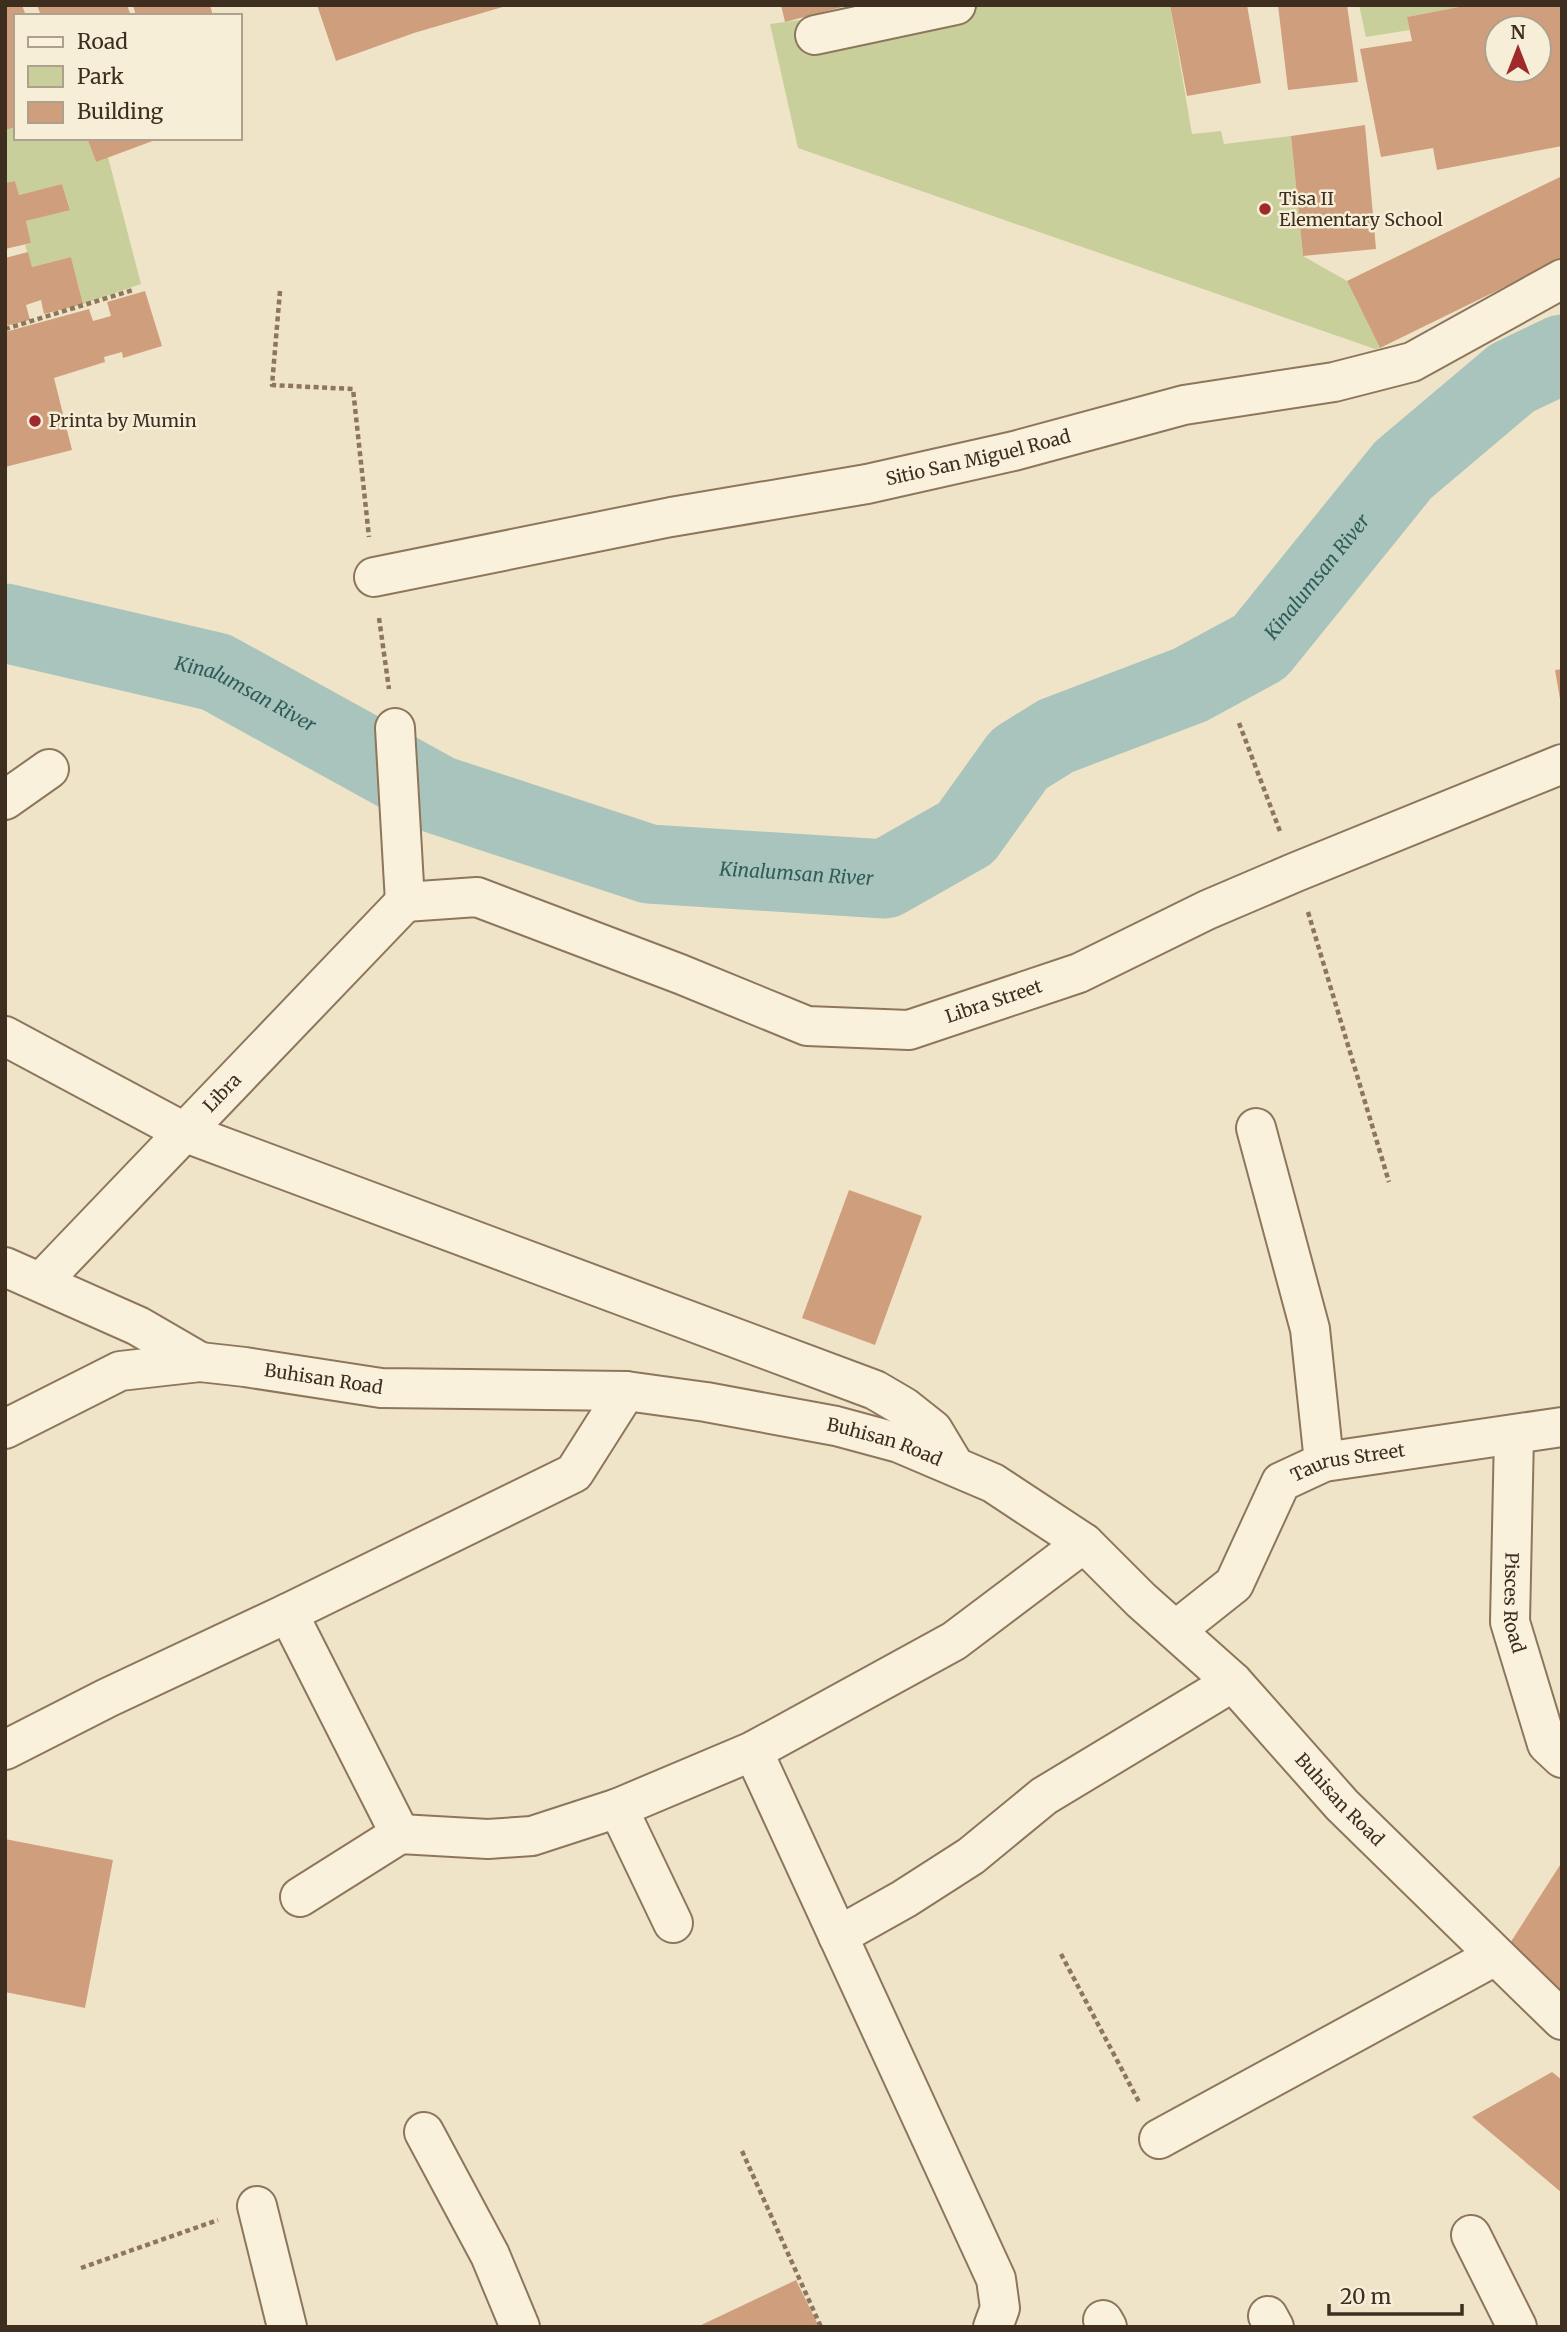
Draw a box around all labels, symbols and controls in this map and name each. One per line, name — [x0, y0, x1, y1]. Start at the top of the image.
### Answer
legend — [14, 14, 242, 140]
north arrow — [1483, 14, 1553, 84]
text: N — [1510, 20, 1526, 44]
text: Road — [77, 28, 128, 55]
text: Park — [77, 63, 124, 90]
text: Building — [77, 98, 164, 125]
place label: Tisa II Elementary School — [1279, 187, 1443, 231]
marker: Tisa II Elementary School — [1257, 201, 1273, 217]
place label: Printa by Mumin — [49, 409, 197, 432]
marker: Printa by Mumin — [27, 413, 43, 429]
street label: Sitio San Miguel Road — [884, 424, 1073, 490]
water label: Kinalumsan River — [1258, 509, 1375, 645]
water label: Kinalumsan River — [172, 651, 321, 737]
water label: Kinalumsan River — [718, 856, 874, 890]
street label: Libra Street — [942, 974, 1045, 1028]
street label: Libra — [198, 1068, 246, 1117]
street label: Buhisan Road — [263, 1358, 385, 1399]
street label: Buhisan Road — [825, 1413, 946, 1471]
street label: Taurus Street — [1287, 1438, 1406, 1487]
street label: Pisces Road — [1499, 1552, 1531, 1656]
street label: Buhisan Road — [1290, 1748, 1389, 1851]
scale bar — [1329, 2272, 1462, 2316]
text: 20 m — [1340, 2283, 1392, 2310]

